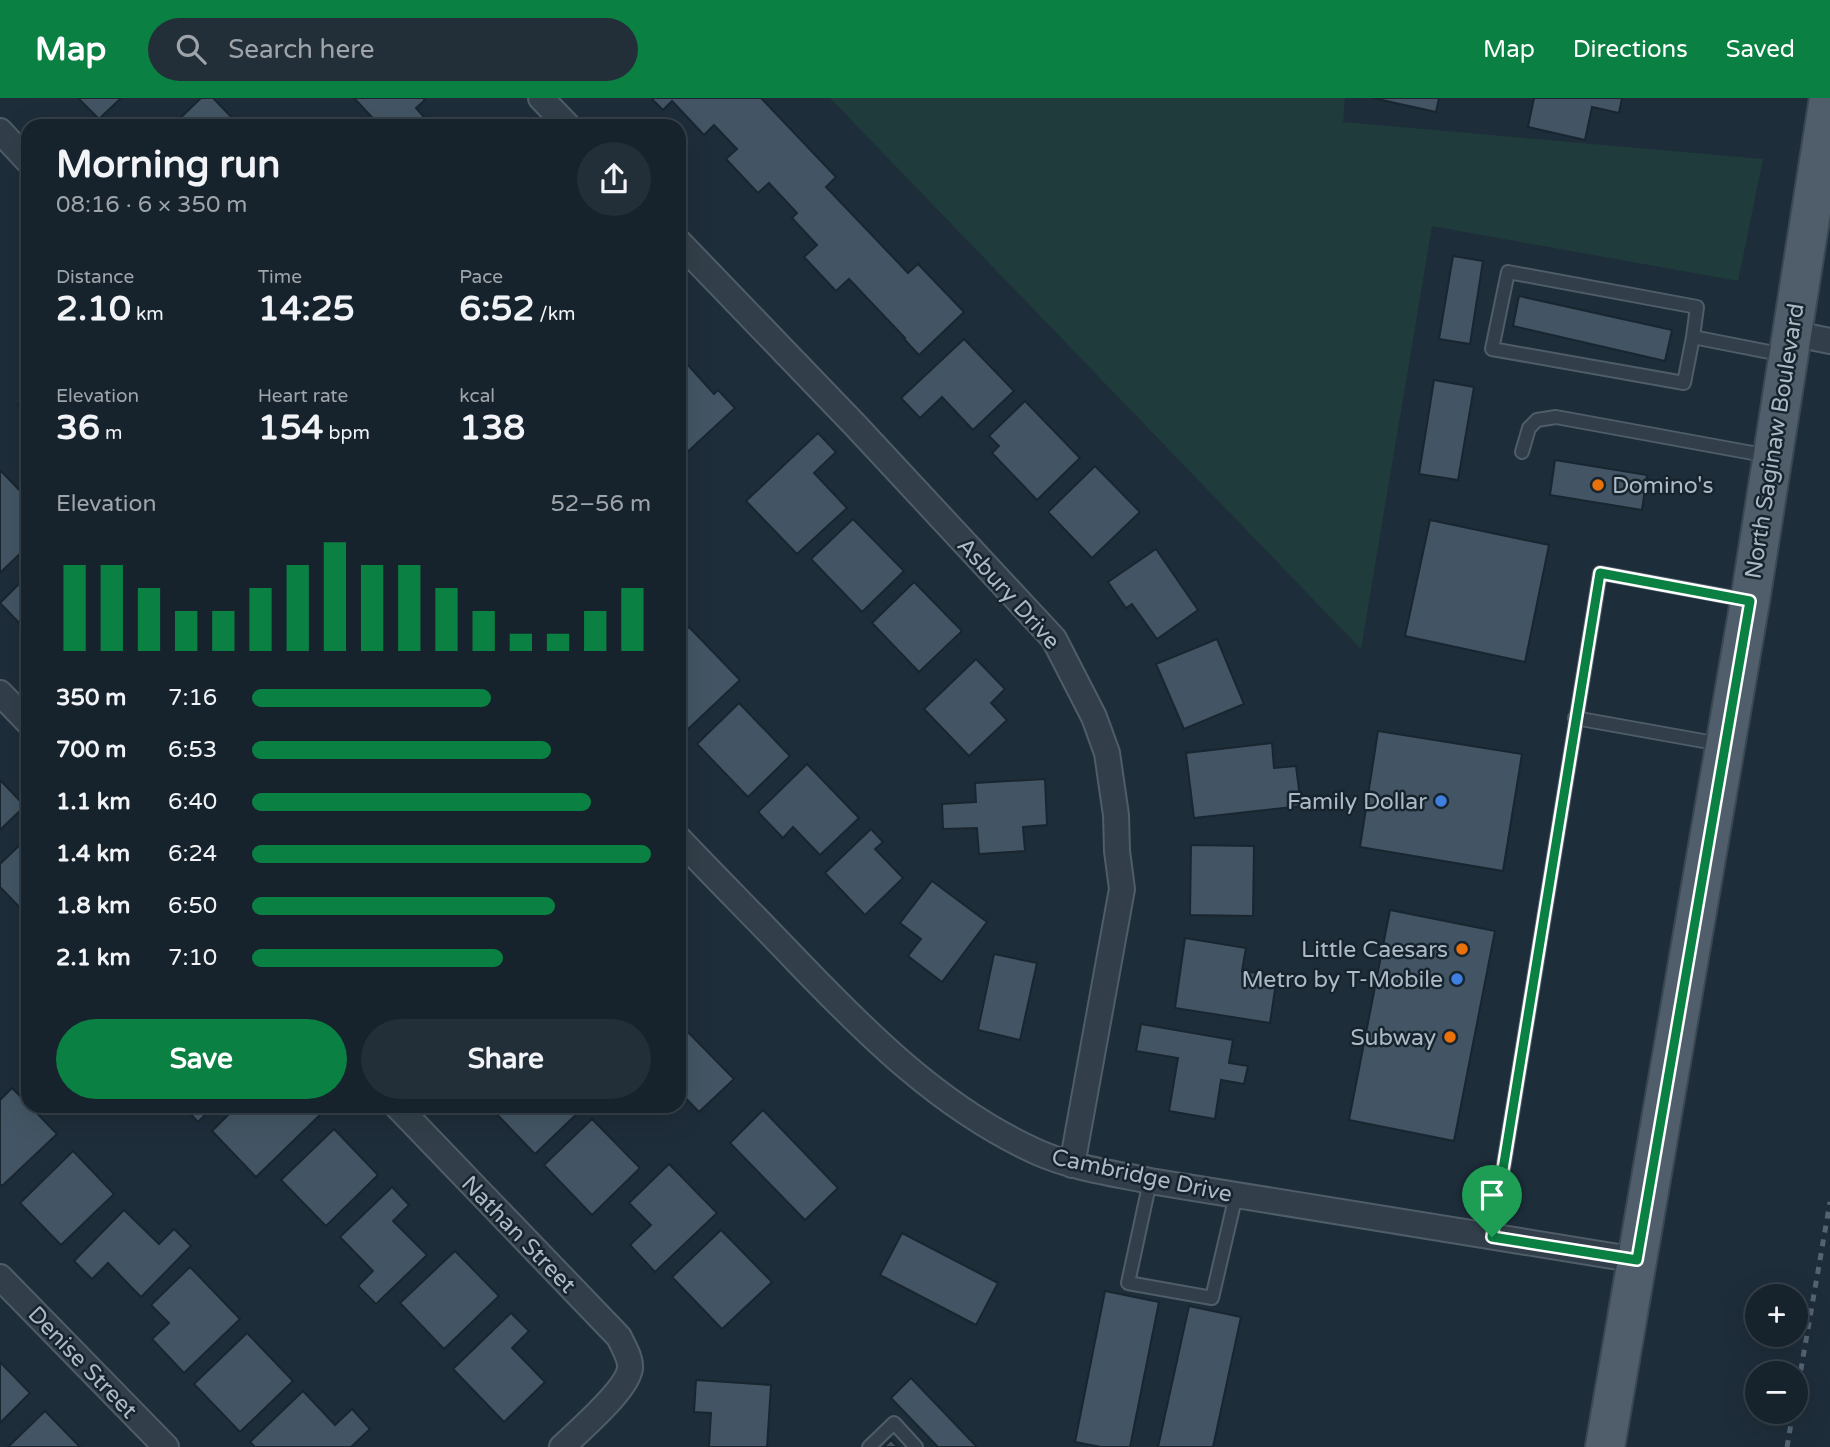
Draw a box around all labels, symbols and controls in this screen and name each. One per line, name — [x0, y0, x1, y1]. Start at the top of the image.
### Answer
search box — [148, 18, 638, 81]
text: Map — [35, 30, 106, 69]
icon: search — [172, 30, 210, 68]
text: Search here — [228, 34, 374, 65]
text: Map — [1483, 35, 1535, 64]
text: Directions — [1573, 35, 1688, 64]
text: Saved — [1726, 35, 1795, 64]
text: Morning run — [56, 142, 280, 188]
button: share — [577, 142, 651, 216]
text: 08:16 · 6 × 350 m — [56, 191, 247, 219]
text: Distance — [56, 266, 134, 288]
text: Time — [258, 266, 302, 288]
text: Pace — [459, 266, 503, 288]
text: 2.10 — [56, 288, 131, 330]
text: 14:25 — [258, 288, 355, 330]
text: 6:52 — [459, 288, 534, 330]
street label: North Saginaw Boulevard — [1739, 301, 1811, 581]
text: km — [131, 303, 164, 325]
text: /km — [534, 303, 576, 325]
text: Elevation — [56, 385, 139, 407]
text: Heart rate — [258, 385, 348, 407]
text: kcal — [459, 385, 495, 407]
text: 36 — [56, 407, 100, 449]
text: 154 — [258, 407, 324, 449]
text: 138 — [459, 407, 525, 449]
text: m — [100, 422, 122, 444]
text: bpm — [324, 422, 370, 444]
place label: Domino's — [1612, 472, 1714, 500]
marker: Domino's — [1590, 477, 1606, 493]
text: Elevation — [56, 490, 157, 518]
text: 52–56 m — [550, 490, 651, 518]
street label: Asbury Drive — [951, 532, 1066, 655]
text: 350 m — [56, 684, 126, 712]
text: 7:16 — [168, 684, 217, 712]
text: 700 m — [56, 736, 126, 764]
text: 6:53 — [168, 736, 217, 764]
text: 1.1 km — [56, 788, 131, 816]
text: 6:40 — [168, 788, 217, 816]
place label: Family Dollar — [1287, 788, 1427, 816]
marker: Family Dollar — [1433, 793, 1449, 809]
text: 1.4 km — [56, 840, 130, 868]
text: 6:24 — [168, 840, 217, 868]
text: 1.8 km — [56, 892, 130, 920]
text: 6:50 — [168, 892, 217, 920]
place label: Little Caesars — [1301, 936, 1448, 964]
marker: Little Caesars — [1454, 941, 1470, 957]
text: 2.1 km — [56, 944, 131, 972]
text: 7:10 — [168, 944, 217, 972]
place label: Metro by T-Mobile — [1241, 966, 1443, 994]
marker: Metro by T-Mobile — [1449, 971, 1465, 987]
button: Save — [56, 1019, 347, 1099]
button: Share — [361, 1019, 651, 1099]
place label: Subway — [1351, 1024, 1436, 1052]
marker: Subway — [1442, 1029, 1458, 1045]
street label: Cambridge Drive — [1049, 1143, 1235, 1209]
pin — [1462, 1165, 1522, 1237]
street label: Nathan Street — [455, 1170, 581, 1299]
icon: arrive — [1473, 1176, 1511, 1214]
map controls — [1745, 1284, 1808, 1424]
button: + — [1745, 1284, 1808, 1347]
street label: Denise Street — [22, 1301, 143, 1425]
button: − — [1745, 1361, 1808, 1424]

